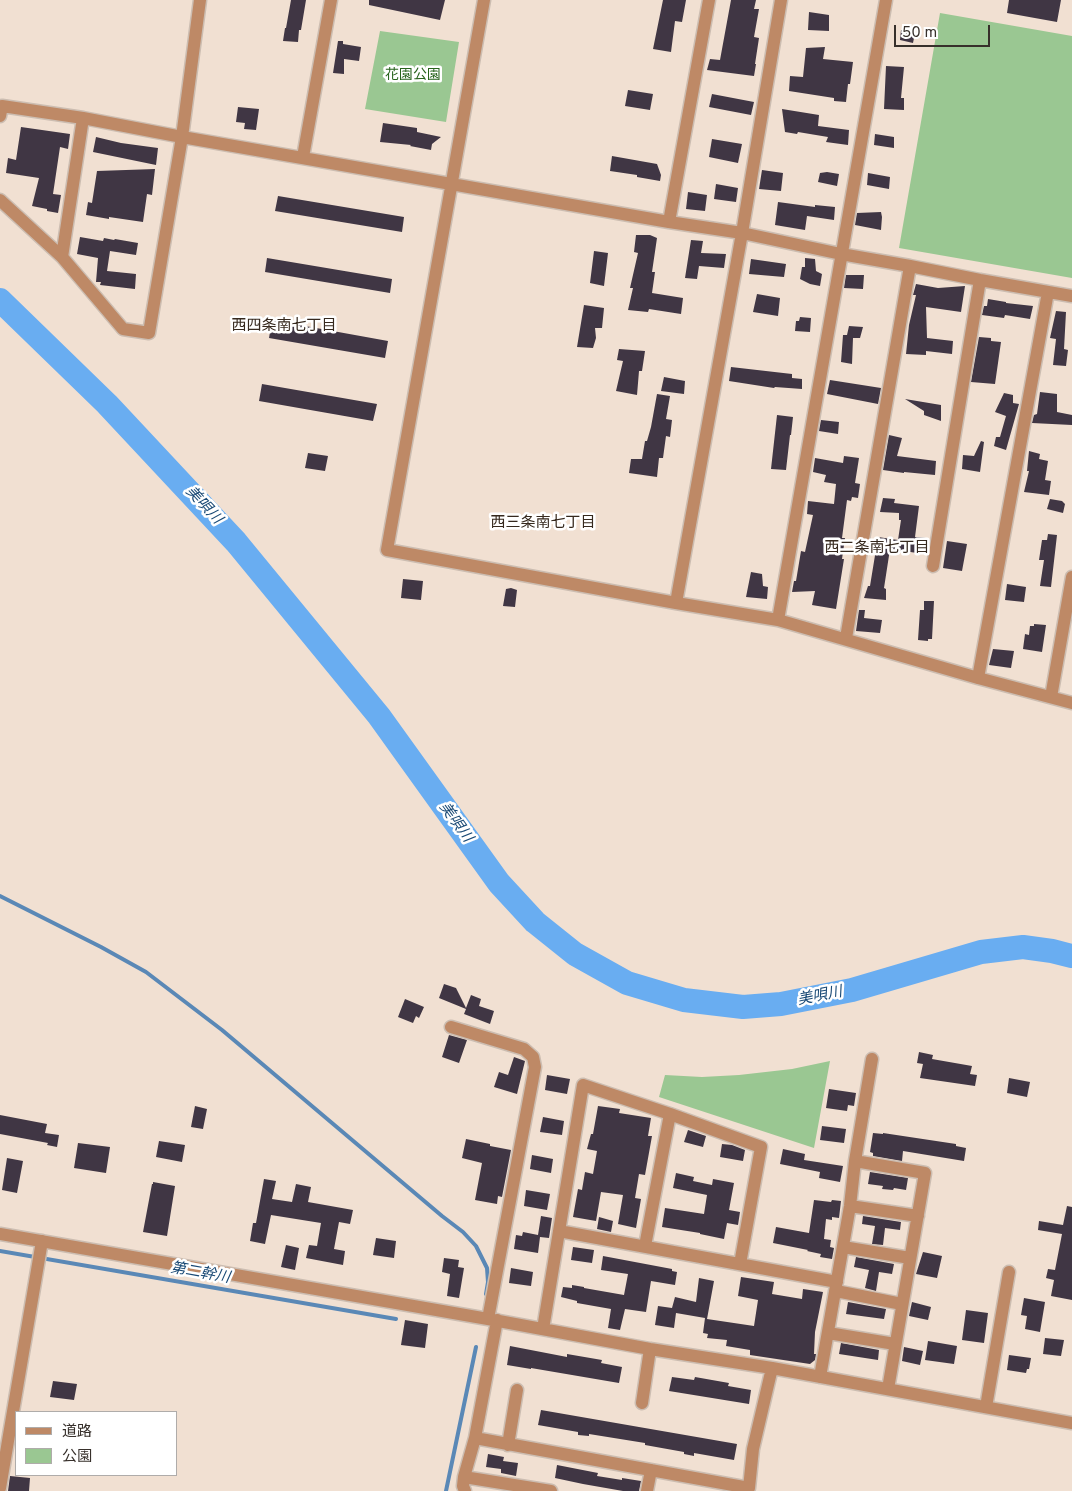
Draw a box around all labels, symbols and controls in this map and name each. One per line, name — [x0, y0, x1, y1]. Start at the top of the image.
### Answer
scale bar — [897, 15, 993, 47]
text: 50 m — [902, 24, 937, 43]
park label: 花園公園 — [385, 68, 441, 84]
district label: 西四条南七丁目 — [232, 318, 336, 336]
water label: 美唄川 — [181, 483, 225, 529]
district label: 西三条南七丁目 — [491, 515, 595, 533]
district label: 西二条南七丁目 — [825, 540, 929, 558]
water label: 美唄川 — [434, 800, 476, 846]
water label: 美唄川 — [796, 984, 844, 1010]
water label: 第二幹川 — [169, 1260, 231, 1288]
legend — [15, 1411, 178, 1476]
text: 道路 — [62, 1423, 92, 1442]
text: 公園 — [62, 1448, 92, 1467]

